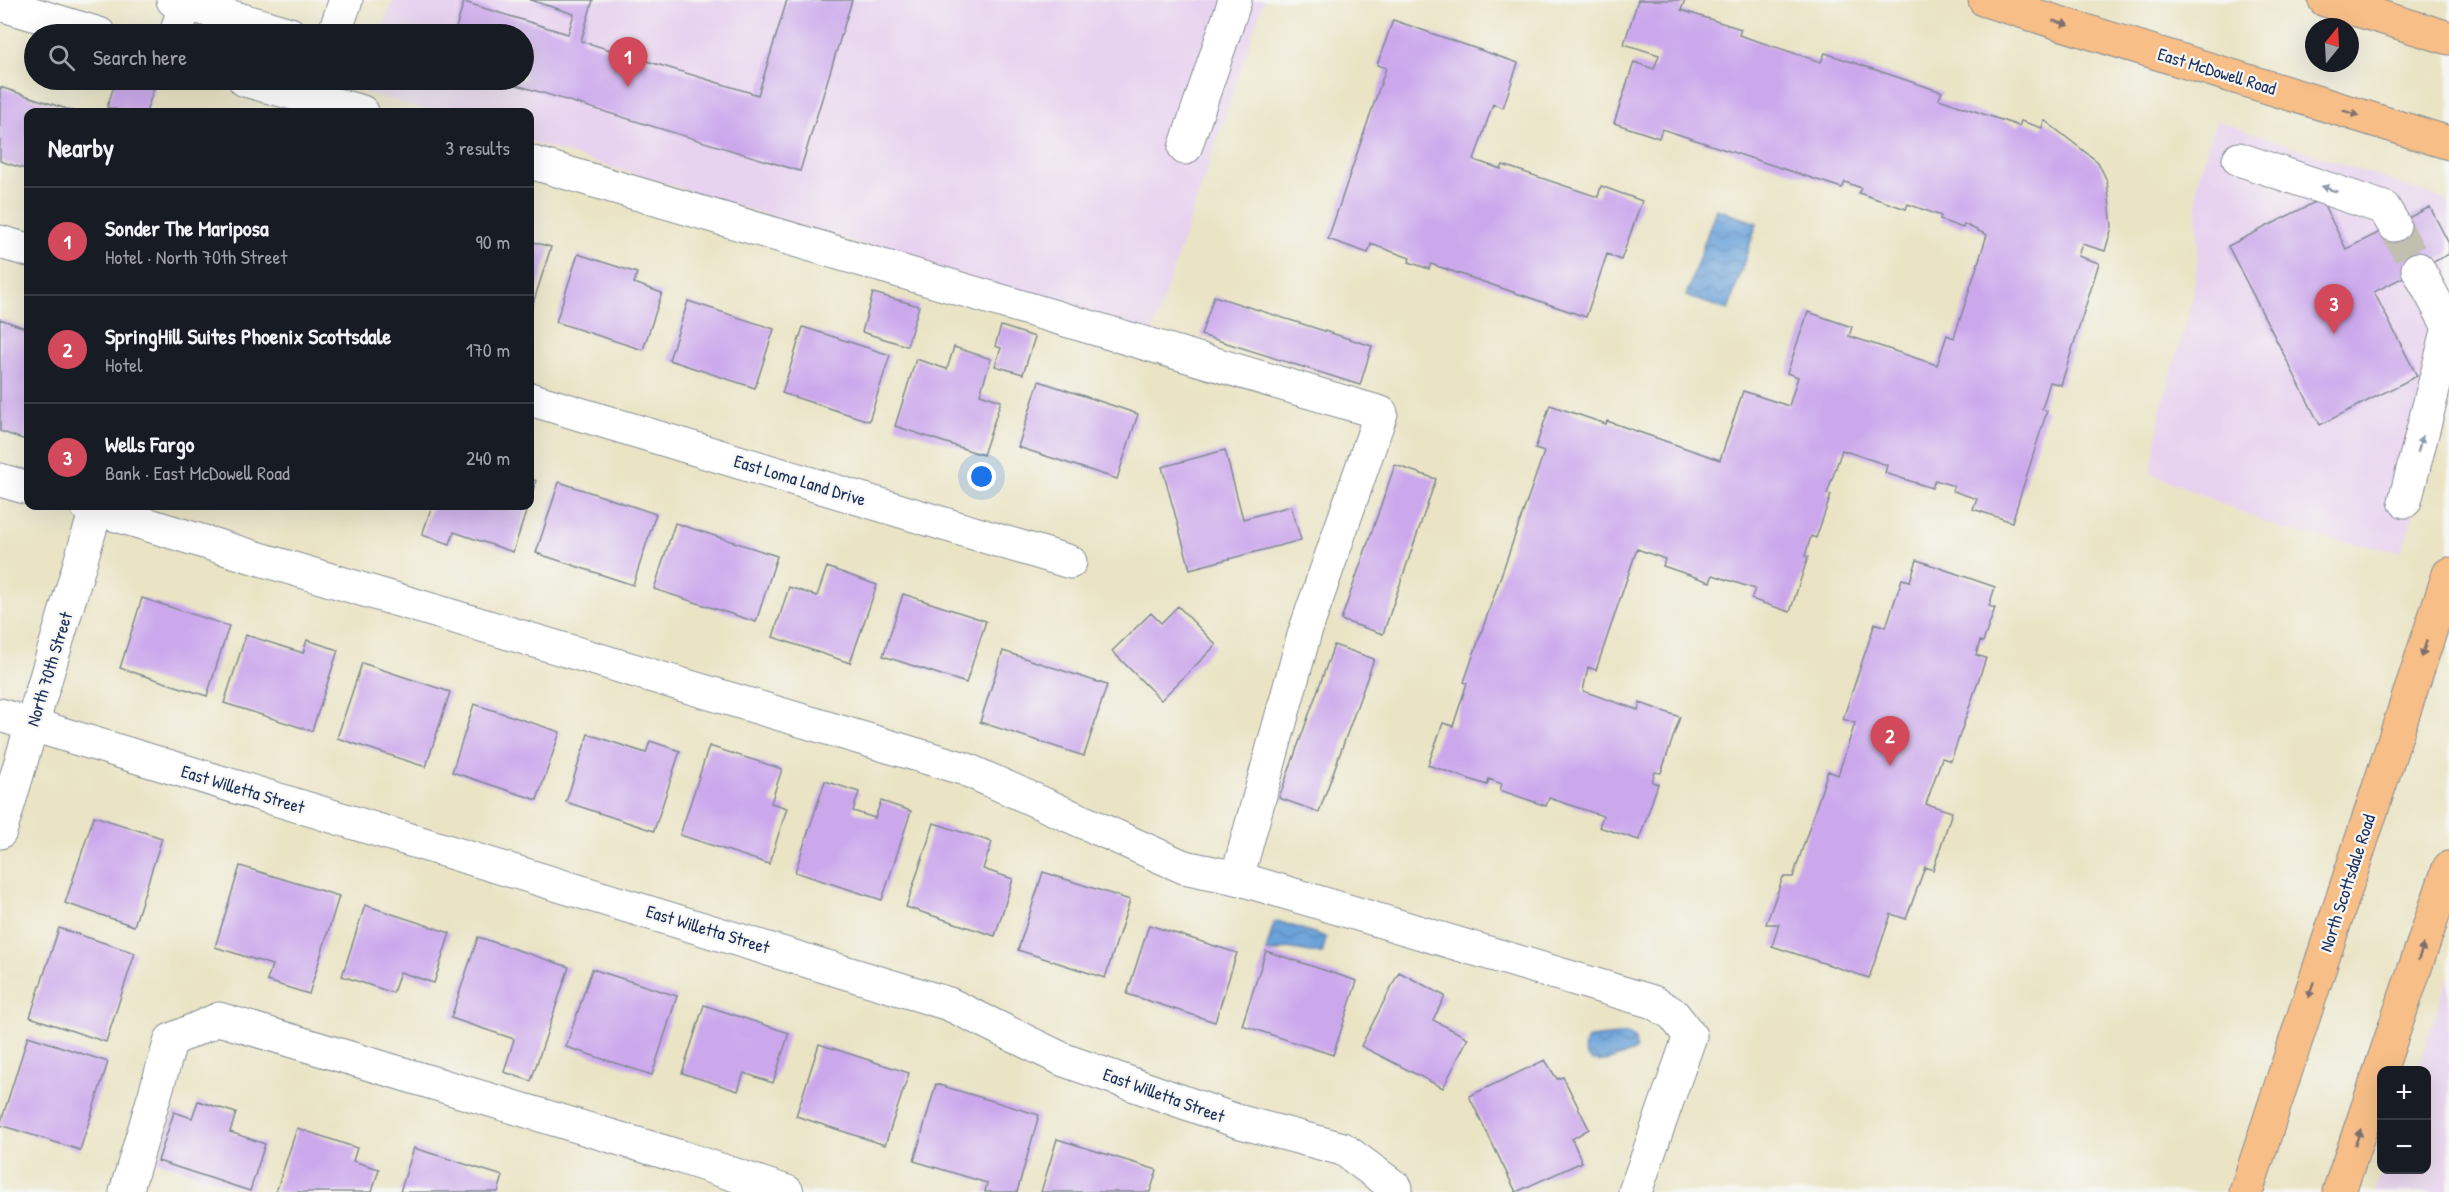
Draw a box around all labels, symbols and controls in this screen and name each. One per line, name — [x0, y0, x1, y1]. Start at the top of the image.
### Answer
north arrow — [2305, 18, 2359, 72]
one-way arrow — [2052, 19, 2070, 28]
search box — [24, 24, 534, 90]
pin: 1 — [608, 38, 648, 87]
icon: search — [45, 41, 78, 74]
street label: East McDowell Road — [2155, 41, 2279, 101]
text: Search here — [93, 42, 187, 72]
one-way arrow — [2342, 109, 2360, 118]
text: Nearby — [48, 130, 114, 165]
text: 3 results — [445, 134, 510, 161]
one-way arrow — [2320, 184, 2338, 194]
text: Sonder The Mariposa — [105, 213, 269, 243]
text: 1 — [64, 228, 71, 255]
text: 90 m — [476, 228, 510, 255]
text: Hotel · North 70th Street — [105, 243, 287, 270]
pin: 3 — [2314, 284, 2354, 334]
text: SpringHill Suites Phoenix Scottsdale — [105, 321, 391, 351]
text: 2 — [63, 336, 72, 363]
text: 170 m — [466, 336, 510, 363]
text: Hotel — [105, 351, 143, 378]
text: Wells Fargo — [105, 429, 194, 459]
one-way arrow — [2415, 435, 2425, 453]
text: 3 — [63, 444, 72, 471]
text: 240 m — [466, 444, 510, 471]
street label: East Loma Land Drive — [731, 448, 869, 512]
text: Bank · East McDowell Road — [105, 459, 290, 486]
your location — [967, 462, 996, 491]
street label: North 70th Street — [20, 608, 79, 729]
one-way arrow — [2419, 640, 2428, 658]
pin: 2 — [1870, 716, 1910, 766]
street label: East Willetta Street — [178, 758, 309, 820]
street label: North Scottsdale Road — [2313, 811, 2381, 955]
street label: East Willetta Street — [643, 898, 774, 960]
one-way arrow — [2416, 943, 2426, 961]
one-way arrow — [2306, 981, 2316, 999]
street label: East Willetta Street — [1100, 1061, 1229, 1129]
map controls — [2377, 1066, 2431, 1174]
button: + — [2377, 1066, 2431, 1120]
button: − — [2377, 1120, 2431, 1174]
one-way arrow — [2353, 1128, 2363, 1146]

